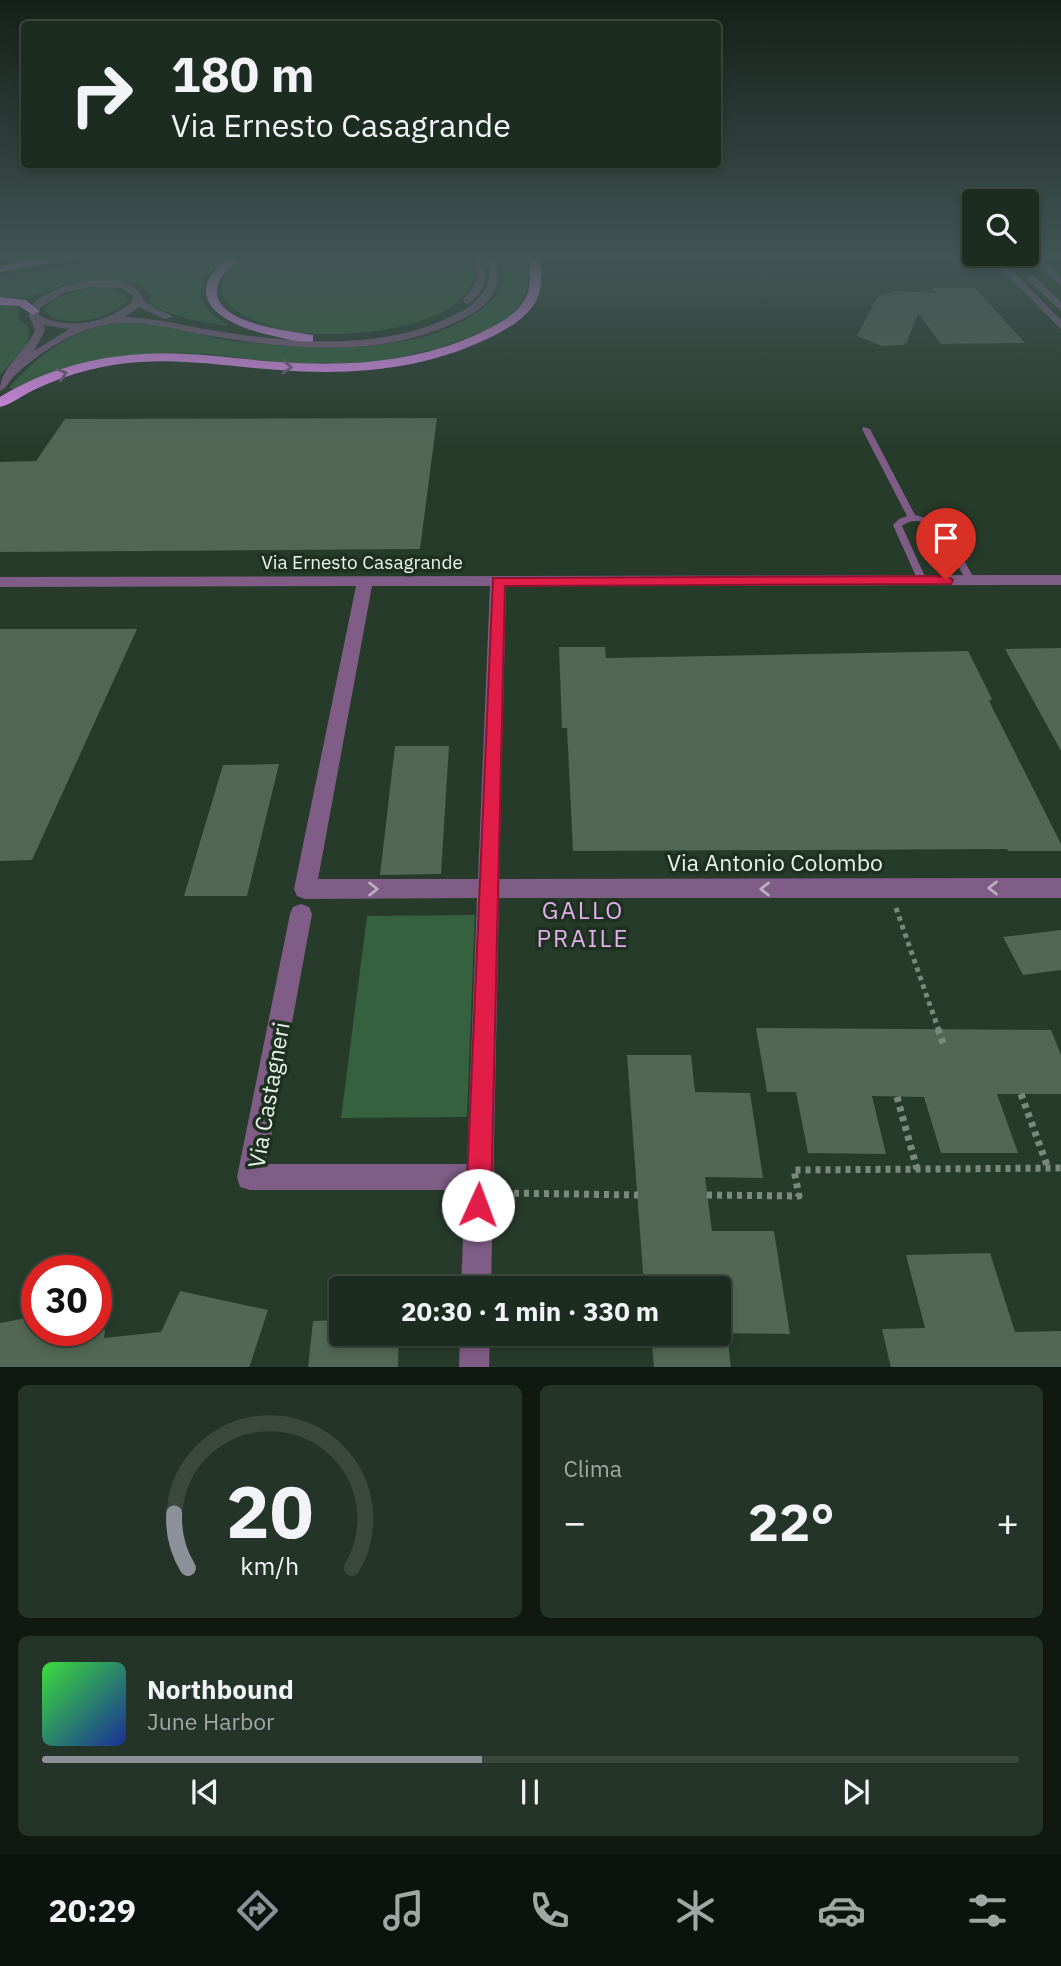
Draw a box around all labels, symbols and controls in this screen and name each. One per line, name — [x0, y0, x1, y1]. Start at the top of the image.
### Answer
text: 180 m — [171, 42, 315, 105]
icon: right — [56, 49, 147, 140]
text: Via Ernesto Casagrande — [171, 104, 511, 146]
map controls — [962, 189, 1039, 266]
button: search — [962, 189, 1039, 266]
one-way arrow — [282, 359, 293, 374]
one-way arrow — [55, 368, 67, 382]
pin — [916, 508, 976, 580]
icon: arrive — [927, 519, 965, 557]
street label: Via Ernesto Casagrande — [261, 550, 463, 574]
street label: Via Antonio Colombo — [667, 847, 883, 877]
one-way arrow — [987, 880, 998, 896]
one-way arrow — [369, 881, 379, 897]
one-way arrow — [760, 881, 770, 897]
district label: GALLO PRAILE — [537, 894, 629, 954]
street label: Via Castagneri — [240, 1020, 296, 1170]
position arrow — [441, 1168, 515, 1242]
speed limit sign: 30 — [21, 1255, 112, 1346]
text: 20:30 · 1 min · 330 m — [401, 1294, 659, 1328]
text: Clima — [564, 1453, 622, 1483]
text: 20 — [226, 1463, 313, 1558]
text: 22° — [748, 1488, 835, 1555]
text: − — [564, 1497, 586, 1546]
text: + — [996, 1497, 1019, 1546]
text: km/h — [240, 1548, 299, 1581]
text: Northbound — [147, 1672, 294, 1706]
text: June Harbor — [147, 1706, 275, 1736]
icon: previous — [186, 1773, 224, 1811]
icon: pause — [511, 1773, 549, 1811]
icon: next — [837, 1773, 875, 1811]
icon: directions — [233, 1886, 282, 1935]
icon: music — [379, 1886, 428, 1935]
icon: phone — [525, 1886, 574, 1935]
icon: climate — [671, 1886, 720, 1935]
icon: car — [817, 1886, 866, 1935]
icon: filters — [963, 1886, 1012, 1935]
text: 20:29 — [49, 1889, 136, 1931]

